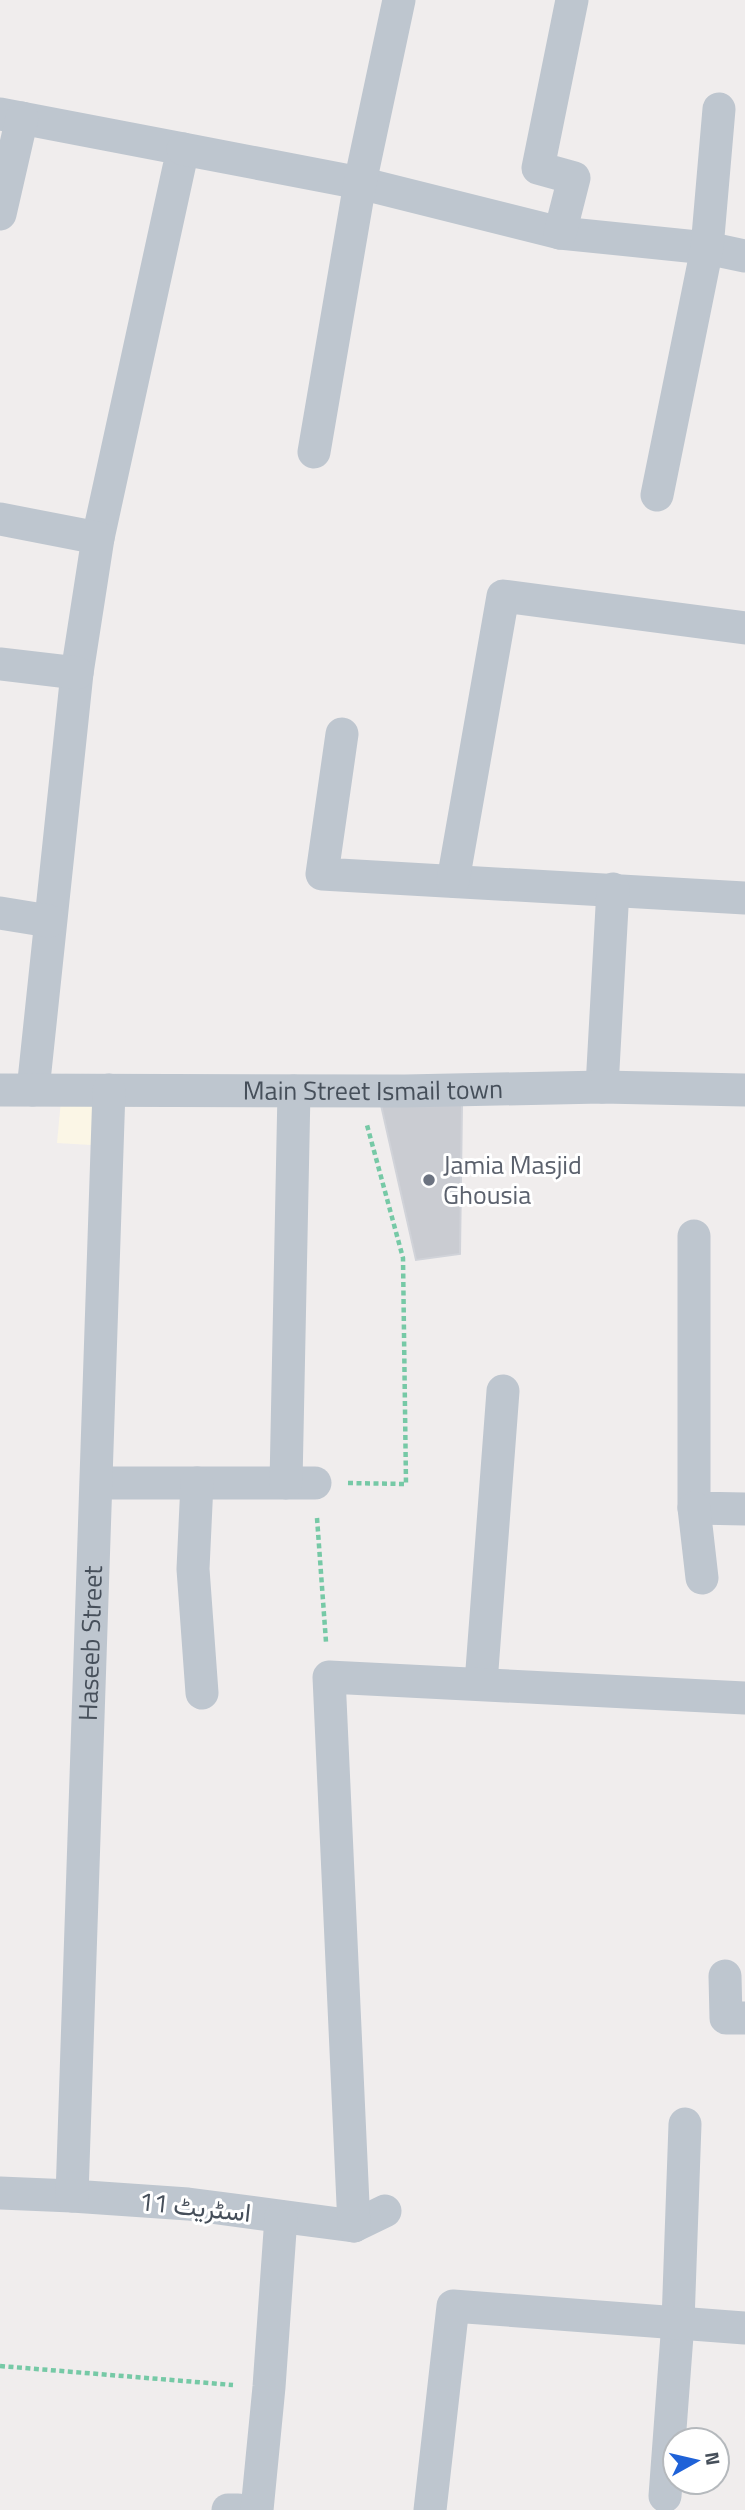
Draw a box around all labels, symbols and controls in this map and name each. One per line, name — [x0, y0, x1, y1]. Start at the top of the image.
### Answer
street label: Main Street Ismail town — [243, 1069, 504, 1110]
place label: Jamia Masjid Ghousia — [443, 1145, 582, 1214]
marker: Jamia Masjid Ghousia — [421, 1172, 437, 1188]
street label: Haseeb Street — [68, 1565, 112, 1722]
street label: اسٹریٹ 11 — [137, 2181, 253, 2232]
north arrow — [661, 2426, 731, 2496]
text: N — [698, 2450, 729, 2467]

